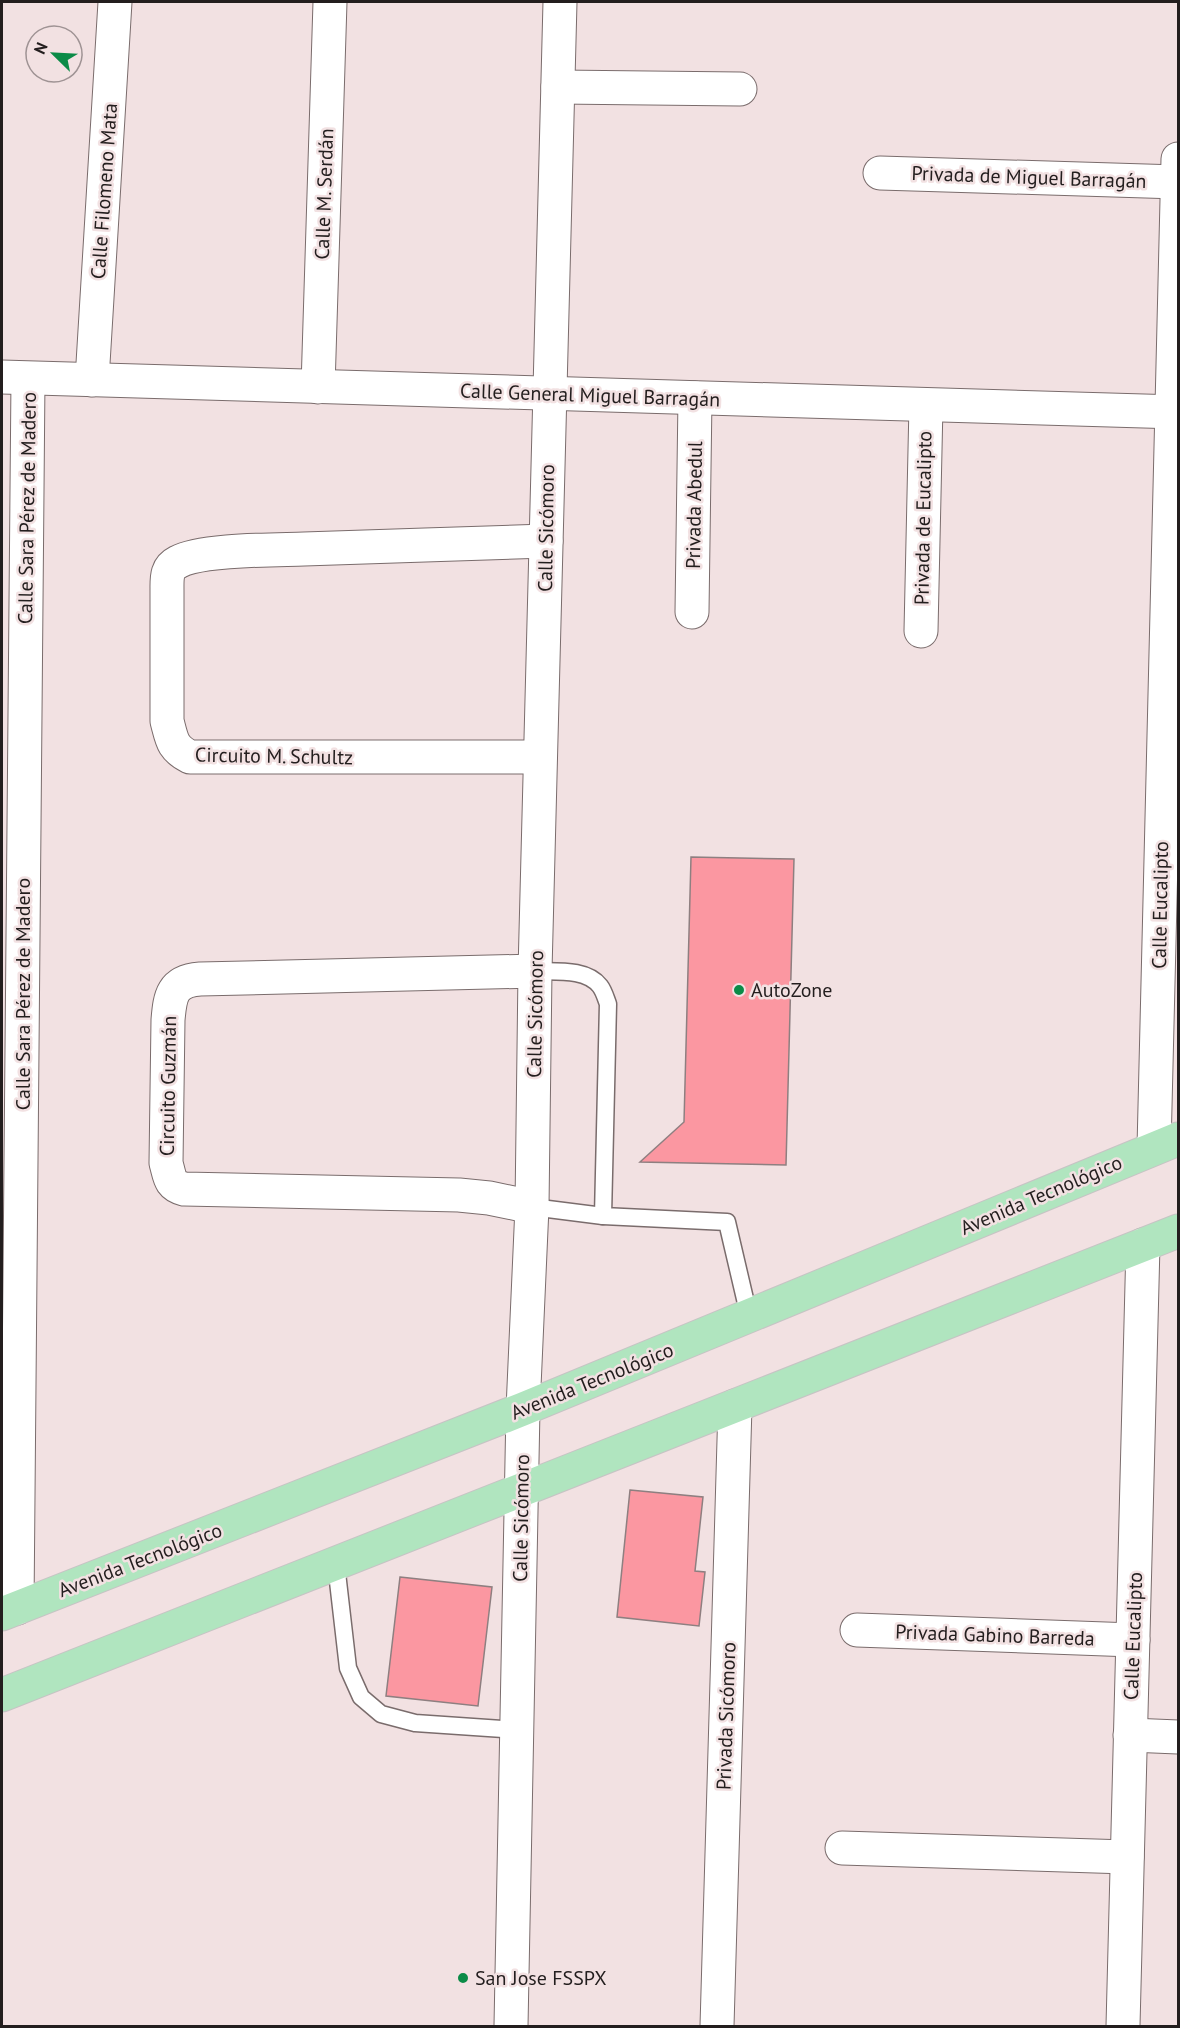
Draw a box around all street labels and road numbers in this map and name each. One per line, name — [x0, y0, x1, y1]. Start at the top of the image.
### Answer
street label: Calle Filomeno Mata — [85, 102, 123, 280]
street label: Calle M. Serdán — [309, 128, 339, 260]
street label: Privada de Miguel Barragán — [911, 160, 1147, 194]
street label: Calle General Miguel Barragán — [459, 377, 721, 413]
street label: Calle Sara Pérez de Madero — [12, 392, 42, 624]
street label: Privada de Eucalipto — [908, 431, 938, 605]
street label: Privada Abedul — [680, 441, 708, 569]
street label: Calle Sicómoro — [532, 464, 560, 592]
street label: Circuito M. Schultz — [195, 742, 353, 770]
street label: Calle Eucalipto — [1146, 841, 1174, 969]
street label: Calle Sara Pérez de Madero — [10, 878, 36, 1110]
street label: Calle Sicómoro — [521, 950, 549, 1078]
street label: Circuito Guzmán — [154, 1016, 182, 1156]
street label: Avenida Tecnológico — [956, 1149, 1126, 1241]
street label: Avenida Tecnológico — [507, 1336, 677, 1426]
street label: Calle Sicómoro — [507, 1454, 535, 1582]
street label: Avenida Tecnológico — [54, 1517, 226, 1603]
street label: Calle Eucalipto — [1118, 1572, 1148, 1700]
street label: Privada Gabino Barreda — [895, 1619, 1095, 1651]
street label: Privada Sicómoro — [710, 1642, 742, 1790]

